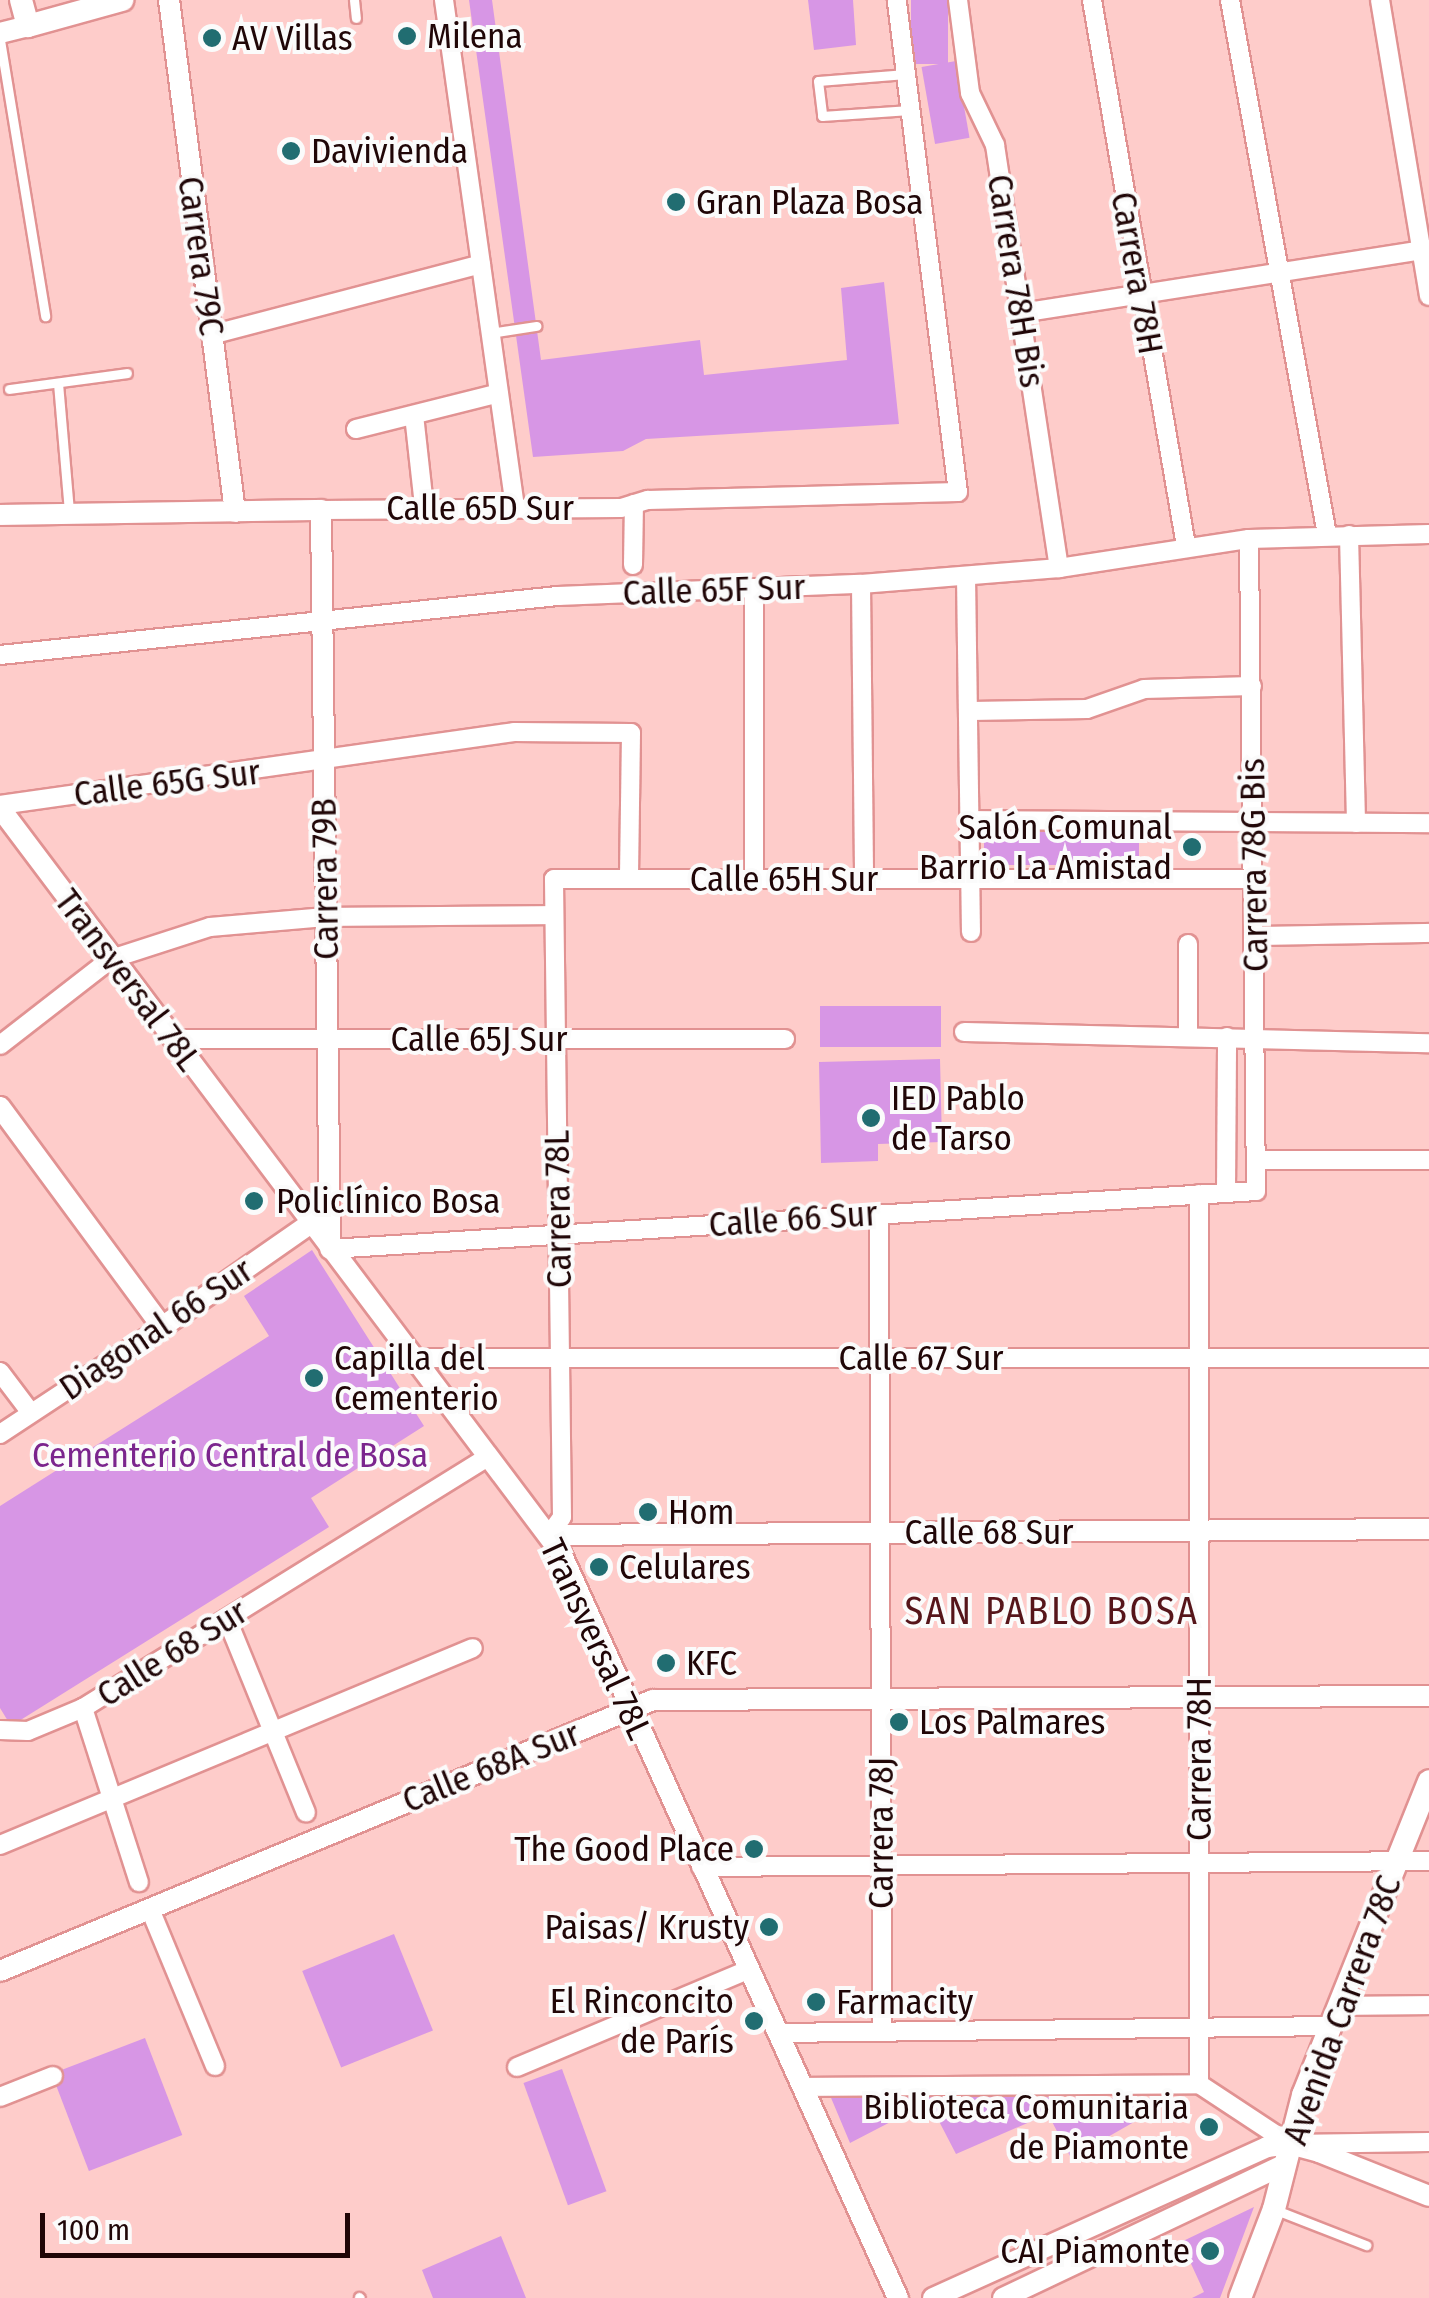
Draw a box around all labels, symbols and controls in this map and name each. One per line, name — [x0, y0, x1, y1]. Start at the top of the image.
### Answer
place label: Milena — [427, 15, 523, 57]
place label: AV Villas — [232, 17, 353, 59]
marker: Milena — [396, 25, 418, 47]
marker: AV Villas — [201, 27, 223, 49]
place label: Davivienda — [311, 130, 468, 172]
marker: Davivienda — [280, 140, 302, 162]
street label: Carrera 78H Bis — [978, 171, 1054, 391]
street label: Carrera 79C — [169, 174, 233, 338]
place label: Gran Plaza Bosa — [696, 181, 923, 223]
street label: Carrera 78H — [1102, 189, 1172, 357]
marker: Gran Plaza Bosa — [665, 191, 687, 213]
street label: Calle 65D Sur — [386, 487, 574, 529]
street label: Calle 65F Sur — [622, 566, 806, 614]
street label: Calle 65G Sur — [71, 751, 263, 815]
street label: Carrera 78G Bis — [1231, 758, 1277, 972]
street label: Carrera 79B — [303, 798, 347, 960]
place label: Salón Comunal Barrio La Amistad — [919, 806, 1172, 888]
marker: Salón Comunal Barrio La Amistad — [1181, 836, 1203, 858]
street label: Calle 65H Sur — [690, 858, 878, 900]
street label: Transversal 78L — [46, 881, 210, 1079]
street label: Calle 65J Sur — [391, 1018, 567, 1060]
place label: IED Pablo de Tarso — [891, 1077, 1025, 1159]
marker: IED Pablo de Tarso — [860, 1107, 882, 1129]
street label: Carrera 78L — [536, 1129, 580, 1289]
place label: Policlínico Bosa — [276, 1180, 500, 1222]
marker: Policlínico Bosa — [241, 1188, 267, 1214]
street label: Calle 66 Sur — [707, 1192, 879, 1246]
street label: Diagonal 66 Sur — [51, 1249, 261, 1409]
place label: Capilla del Cementerio — [334, 1337, 499, 1419]
street label: Calle 67 Sur — [839, 1337, 1003, 1379]
marker: Capilla del Cementerio — [303, 1367, 325, 1389]
park label: Cementerio Central de Bosa — [32, 1434, 428, 1476]
place label: Hom — [668, 1491, 735, 1533]
marker: Hom — [637, 1501, 659, 1523]
street label: Calle 68 Sur — [904, 1511, 1074, 1553]
street label: Transversal 78L — [531, 1532, 661, 1746]
place label: Celulares — [619, 1546, 751, 1588]
marker: Celulares — [588, 1556, 610, 1578]
district label: SAN PABLO BOSA — [904, 1589, 1200, 1635]
street label: Calle 68 Sur — [89, 1590, 255, 1716]
place label: KFC — [686, 1642, 737, 1684]
marker: KFC — [655, 1652, 677, 1674]
street label: Carrera 78H — [1178, 1677, 1220, 1841]
place label: Los Palmares — [919, 1701, 1105, 1743]
marker: Los Palmares — [888, 1711, 910, 1733]
street label: Calle 68A Sur — [396, 1712, 586, 1822]
street label: Carrera 78J — [860, 1757, 902, 1909]
place label: The Good Place — [514, 1828, 734, 1870]
marker: The Good Place — [743, 1838, 765, 1860]
street label: Avenida Carrera 78C — [1274, 1870, 1410, 2150]
place label: Paisas/ Krusty — [544, 1906, 749, 1948]
marker: Paisas/ Krusty — [758, 1916, 780, 1938]
place label: El Rinconcito de París — [550, 1980, 734, 2062]
place label: Farmacity — [836, 1981, 973, 2023]
marker: Farmacity — [805, 1991, 827, 2013]
marker: El Rinconcito de París — [743, 2010, 765, 2032]
place label: Biblioteca Comunitaria de Piamonte — [863, 2086, 1189, 2168]
marker: Biblioteca Comunitaria de Piamonte — [1198, 2116, 1220, 2138]
scale bar — [45, 2193, 355, 2255]
text: 100 m — [57, 2212, 130, 2248]
place label: CAI Piamonte — [1000, 2230, 1190, 2272]
marker: CAI Piamonte — [1199, 2240, 1221, 2262]

